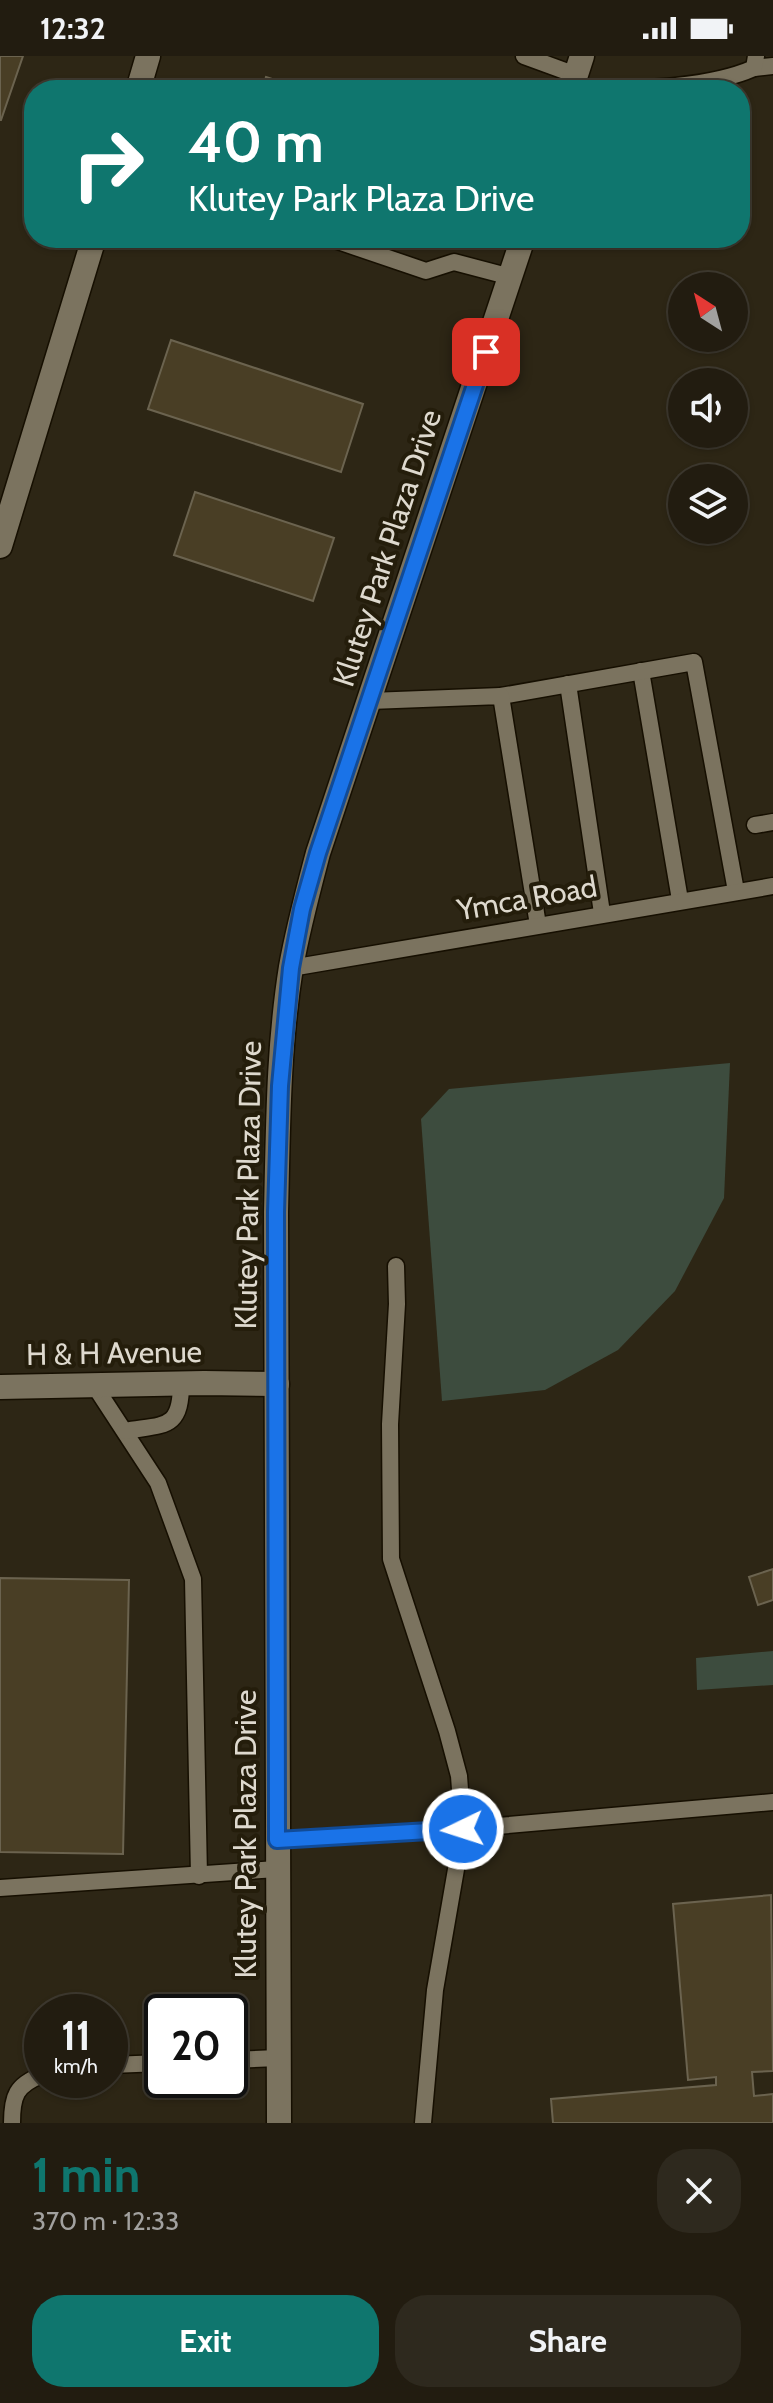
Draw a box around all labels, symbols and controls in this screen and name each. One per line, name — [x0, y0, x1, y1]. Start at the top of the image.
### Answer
text: 12:32 — [40, 10, 106, 47]
text: 40 m — [188, 108, 324, 176]
icon: right — [56, 112, 160, 216]
text: Klutey Park Plaza Drive — [188, 176, 535, 220]
north arrow — [668, 272, 748, 352]
map controls — [668, 272, 748, 544]
pin — [452, 318, 520, 386]
icon: arrive — [464, 330, 508, 374]
button: sound — [668, 368, 748, 448]
street label: Klutey Park Plaza Drive — [325, 405, 449, 691]
button: layers — [668, 464, 748, 544]
street label: Ymca Road — [453, 868, 600, 929]
street label: Klutey Park Plaza Drive — [227, 1040, 269, 1330]
street label: H & H Avenue — [26, 1333, 202, 1373]
street label: Klutey Park Plaza Drive — [227, 1690, 264, 1978]
position arrow — [421, 1787, 505, 1871]
speed limit sign: 20 — [144, 1994, 248, 2098]
text: 11 — [61, 2011, 91, 2060]
text: km/h — [54, 2054, 98, 2078]
text: 1 min — [32, 2146, 140, 2204]
button: close — [657, 2149, 741, 2233]
text: 370 m · 12:33 — [32, 2205, 179, 2237]
button: Exit — [32, 2295, 379, 2387]
button: Share — [395, 2295, 741, 2387]

